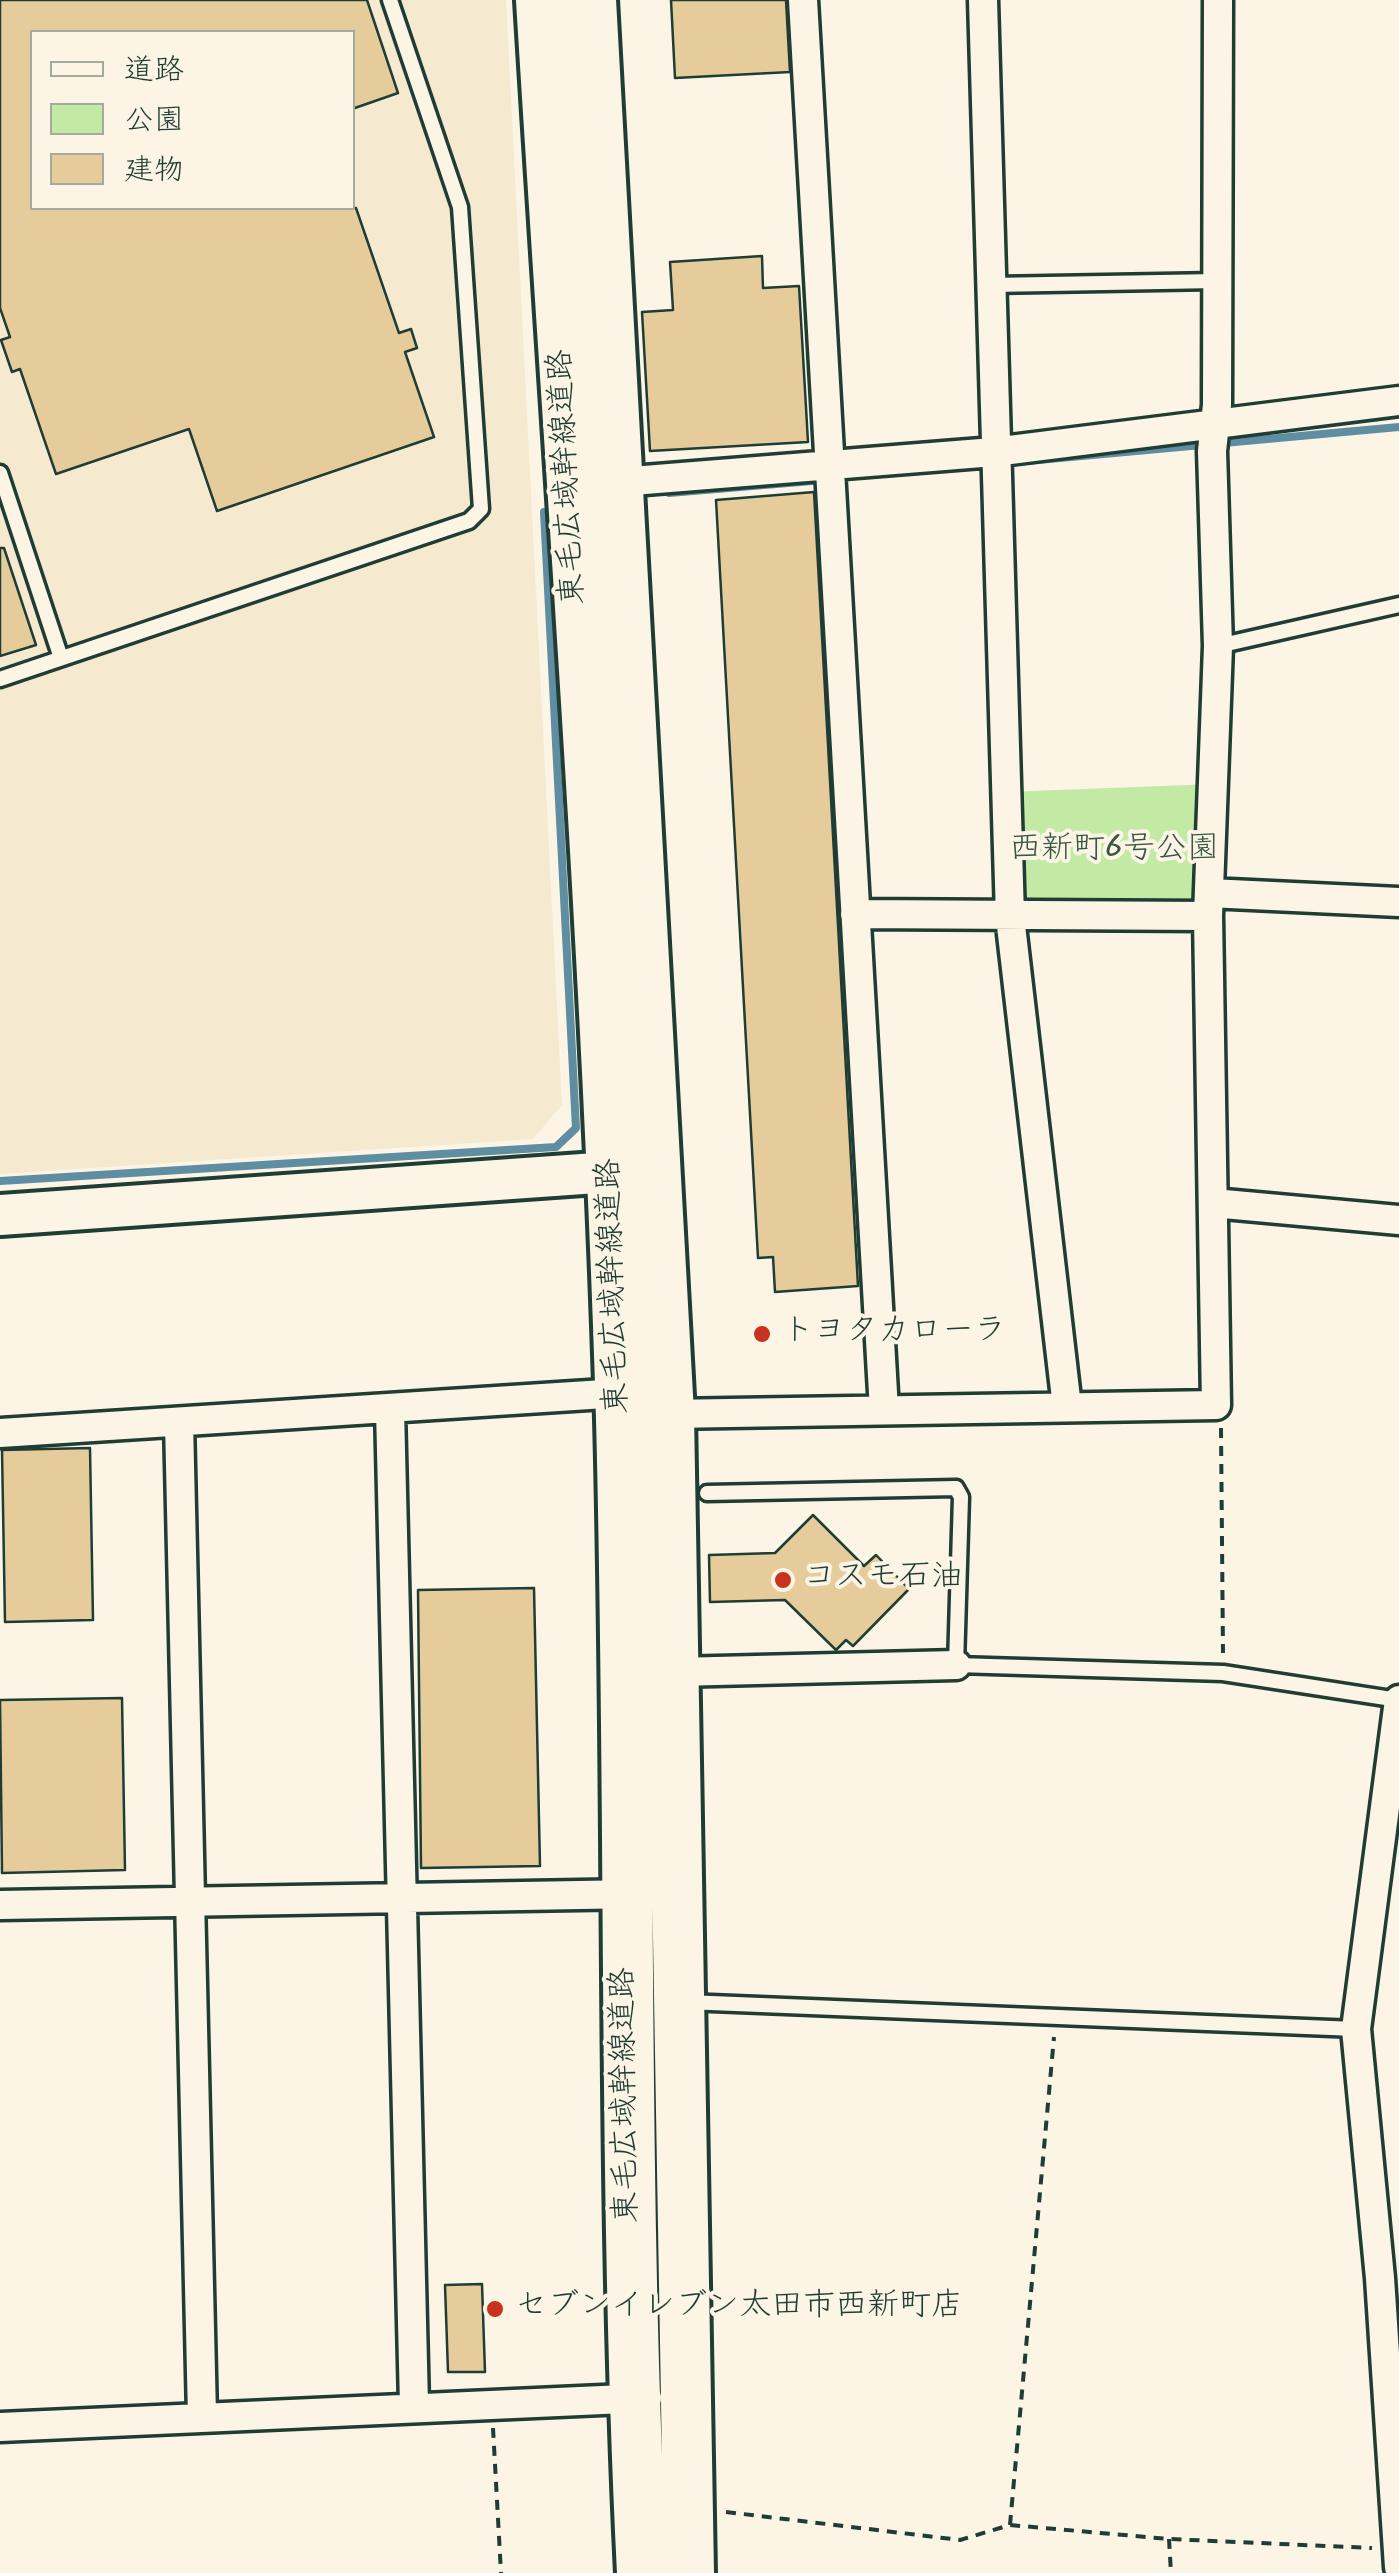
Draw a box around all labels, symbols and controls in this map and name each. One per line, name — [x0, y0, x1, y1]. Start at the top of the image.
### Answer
legend — [30, 30, 355, 210]
text: 道路 — [124, 47, 184, 95]
text: 公園 — [124, 97, 184, 145]
text: 建物 — [124, 147, 184, 195]
street label: 東毛広域幹線道路 — [544, 348, 596, 606]
park label: 西新町6号公園 — [1009, 833, 1219, 871]
street label: 東毛広域幹線道路 — [592, 1157, 640, 1415]
place label: トヨタカローラ — [782, 1315, 1006, 1353]
marker: トヨタカローラ — [751, 1323, 773, 1345]
place label: コスモ石油 — [803, 1561, 963, 1599]
marker: コスモ石油 — [772, 1569, 794, 1591]
street label: 東毛広域幹線道路 — [607, 1967, 649, 2223]
place label: セブンイレブン太田市西新町店 — [515, 2290, 963, 2328]
marker: セブンイレブン太田市西新町店 — [484, 2298, 506, 2320]

